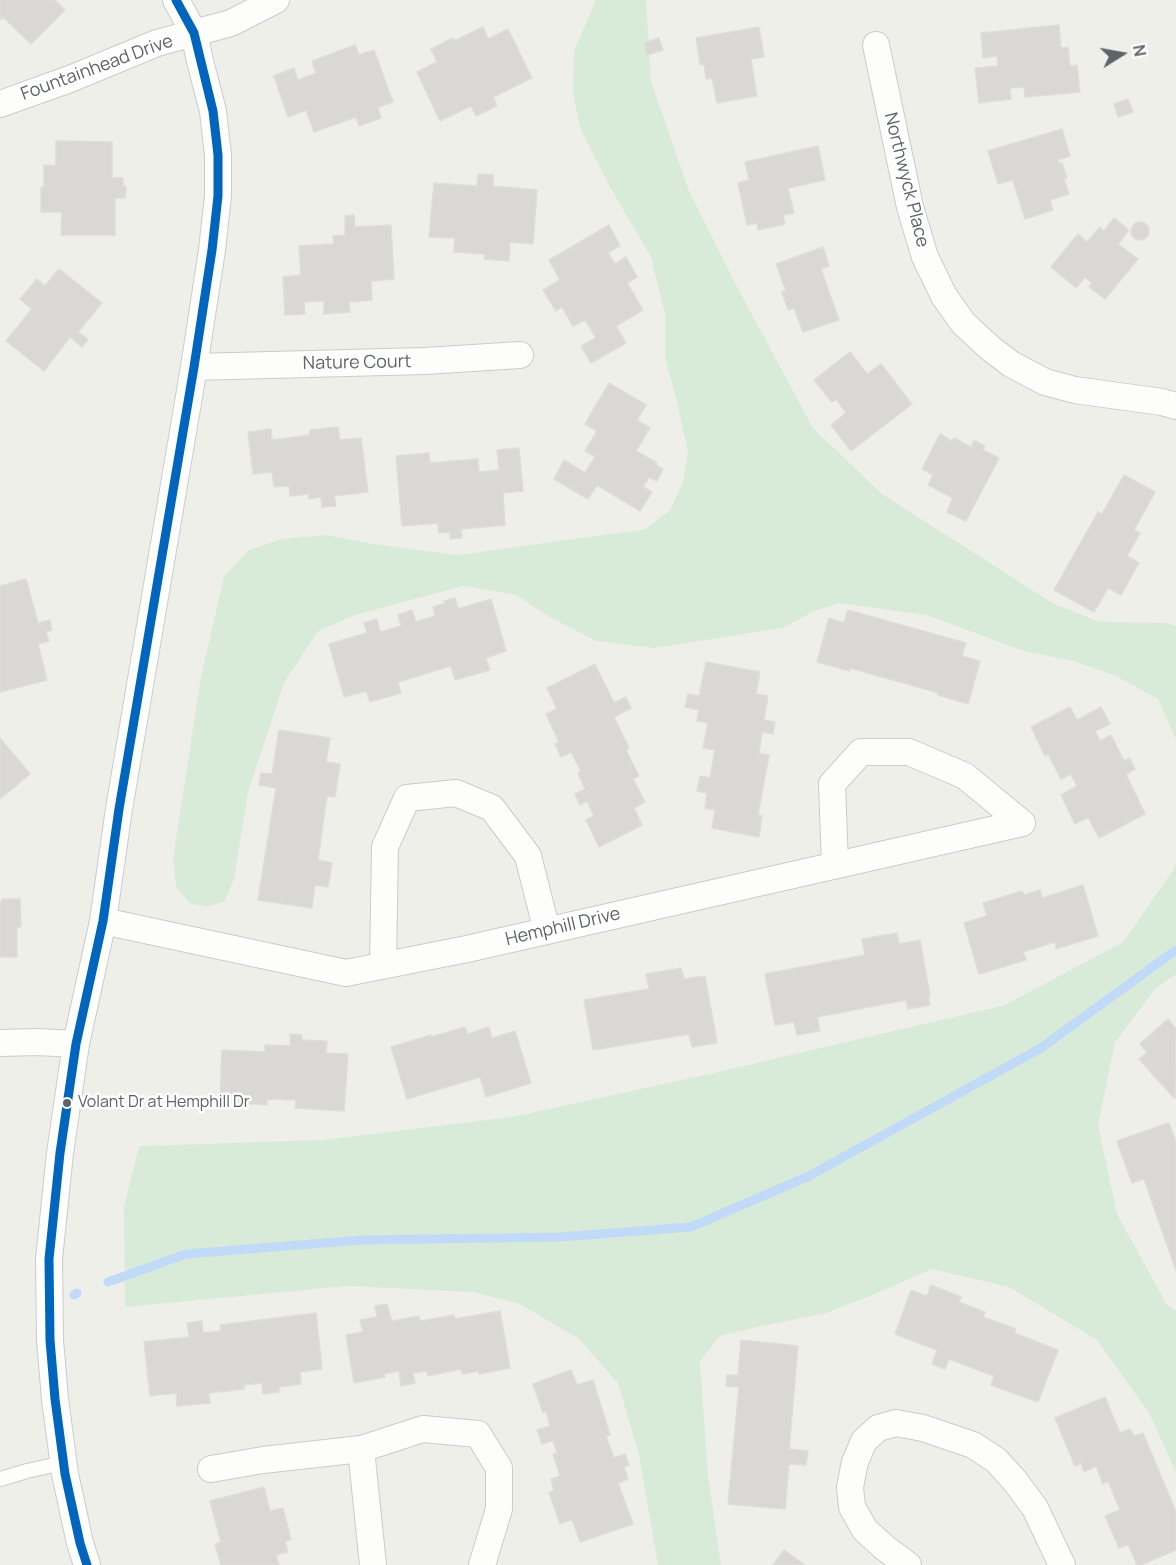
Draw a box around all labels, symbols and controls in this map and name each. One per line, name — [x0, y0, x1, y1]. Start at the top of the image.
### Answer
north arrow — [1092, 24, 1152, 84]
street label: Fountainhead Drive — [18, 30, 176, 106]
text: N — [1128, 43, 1152, 58]
street label: Northwyck Place — [879, 110, 933, 250]
street label: Nature Court — [303, 351, 411, 375]
street label: Hemphill Drive — [503, 903, 623, 951]
place label: Volant Dr at Hemphill Dr — [78, 1093, 250, 1113]
marker: Volant Dr at Hemphill Dr — [61, 1097, 73, 1109]

